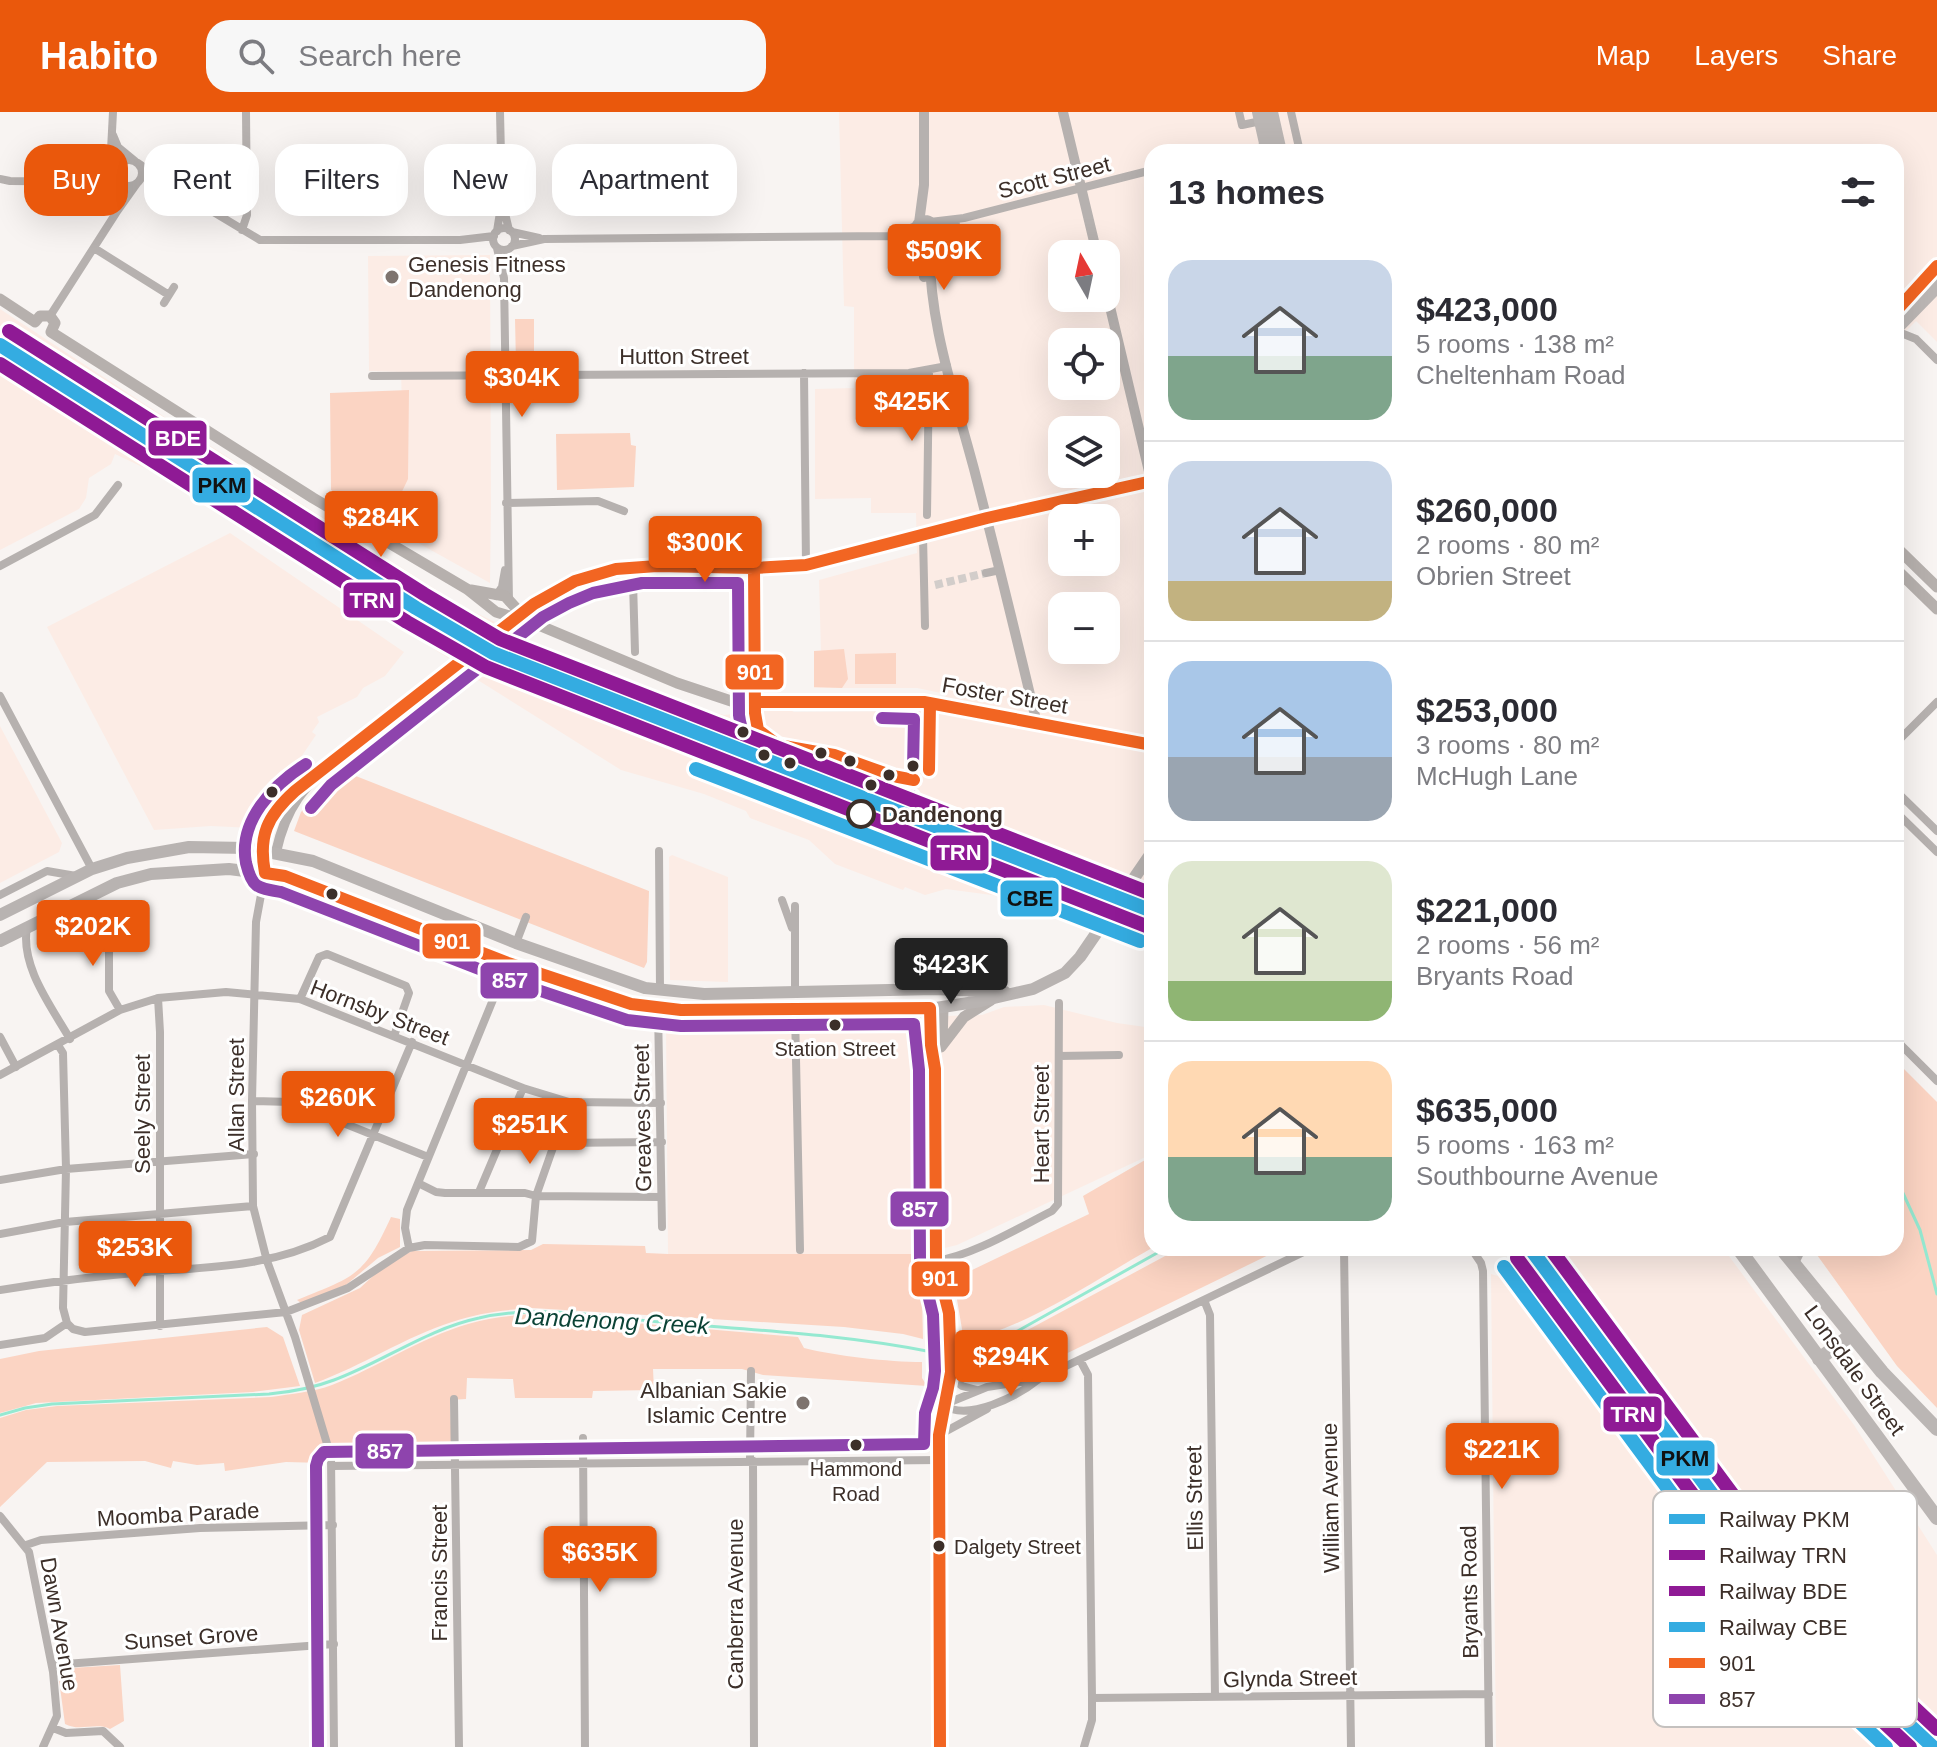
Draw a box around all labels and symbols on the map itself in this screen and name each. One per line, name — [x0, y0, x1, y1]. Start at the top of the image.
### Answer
street label: Scott Street — [995, 151, 1113, 204]
pin: $509K — [888, 224, 1000, 292]
north arrow — [1048, 240, 1120, 312]
place label: Genesis Fitness Dandenong — [408, 252, 566, 302]
marker: Genesis Fitness Dandenong — [383, 268, 401, 286]
street label: Hutton Street — [619, 344, 749, 369]
pin: $304K — [466, 351, 578, 419]
pin: $425K — [856, 375, 968, 443]
line badge: BDE — [147, 419, 208, 457]
text: BDE — [155, 426, 201, 451]
line badge: PKM — [191, 466, 252, 504]
text: PKM — [198, 473, 246, 498]
pin: $284K — [325, 491, 437, 559]
pin: $300K — [649, 516, 761, 584]
line badge: TRN — [342, 581, 402, 619]
text: TRN — [349, 588, 395, 613]
line badge: 901 — [724, 653, 785, 691]
text: 901 — [737, 660, 773, 685]
street label: Foster Street — [940, 672, 1070, 719]
unlabelled marker — [735, 724, 751, 740]
unlabelled marker — [813, 745, 829, 761]
unlabelled marker — [756, 747, 772, 763]
unlabelled marker — [842, 753, 858, 769]
unlabelled marker — [782, 755, 798, 771]
unlabelled marker — [905, 758, 921, 774]
unlabelled marker — [881, 767, 897, 783]
unlabelled marker — [863, 777, 879, 793]
unlabelled marker — [264, 784, 280, 800]
marker: Dandenong — [847, 800, 875, 828]
place label: Dandenong — [882, 802, 1003, 827]
line badge: TRN — [929, 834, 990, 872]
text: TRN — [936, 840, 982, 865]
line badge: CBE — [999, 879, 1060, 918]
unlabelled marker — [324, 886, 340, 902]
text: CBE — [1007, 886, 1053, 911]
pin: $202K — [37, 900, 149, 968]
line badge: 901 — [421, 922, 482, 960]
text: 901 — [434, 929, 470, 954]
pin: $423K — [895, 938, 1007, 1006]
line badge: 857 — [479, 961, 540, 1000]
text: 857 — [492, 968, 528, 993]
street label: Hornsby Street — [307, 975, 453, 1050]
marker: Station Street — [827, 1017, 843, 1033]
street label: Allan Street — [224, 1038, 249, 1152]
place label: Station Street — [774, 1038, 896, 1060]
street label: Greaves Street — [629, 1044, 656, 1192]
street label: Seely Street — [130, 1054, 155, 1174]
street label: Heart Street — [1029, 1065, 1054, 1183]
pin: $260K — [282, 1071, 394, 1139]
pin: $251K — [474, 1098, 586, 1166]
line badge: 857 — [889, 1190, 950, 1228]
text: 857 — [902, 1197, 938, 1222]
pin: $253K — [79, 1221, 191, 1289]
line badge: 901 — [910, 1260, 971, 1298]
text: 901 — [922, 1266, 958, 1291]
street label: Lonsdale Street — [1799, 1301, 1910, 1440]
water label: Dandenong Creek — [514, 1302, 712, 1339]
pin: $294K — [955, 1330, 1067, 1398]
place label: Albanian Sakie Islamic Centre — [640, 1378, 787, 1428]
marker: Albanian Sakie Islamic Centre — [794, 1394, 812, 1412]
line badge: TRN — [1602, 1395, 1663, 1433]
text: TRN — [1610, 1402, 1656, 1427]
street label: William Avenue — [1317, 1423, 1344, 1573]
pin: $221K — [1446, 1423, 1558, 1491]
line badge: 857 — [354, 1432, 415, 1470]
marker: Hammond Road — [848, 1437, 864, 1453]
text: 857 — [367, 1439, 403, 1464]
line badge: PKM — [1655, 1439, 1716, 1477]
street label: Ellis Street — [1181, 1445, 1208, 1551]
text: PKM — [1661, 1446, 1709, 1471]
place label: Hammond Road — [810, 1458, 902, 1505]
legend — [1653, 1491, 1917, 1727]
street label: Moomba Parade — [96, 1498, 260, 1531]
street label: Francis Street — [427, 1505, 452, 1641]
text: Railway PKM — [1719, 1507, 1850, 1532]
street label: Canberra Avenue — [723, 1519, 748, 1689]
street label: Bryants Road — [1456, 1525, 1483, 1659]
pin: $635K — [544, 1526, 656, 1594]
place label: Dalgety Street — [954, 1536, 1081, 1558]
marker: Dalgety Street — [931, 1538, 947, 1554]
text: Railway TRN — [1719, 1543, 1847, 1568]
street label: Dawn Avenue — [35, 1555, 84, 1693]
text: Railway BDE — [1719, 1579, 1847, 1604]
text: Railway CBE — [1719, 1615, 1847, 1640]
street label: Sunset Grove — [123, 1620, 259, 1655]
text: 901 — [1719, 1651, 1756, 1676]
street label: Glynda Street — [1223, 1665, 1357, 1692]
text: 857 — [1719, 1687, 1756, 1712]

